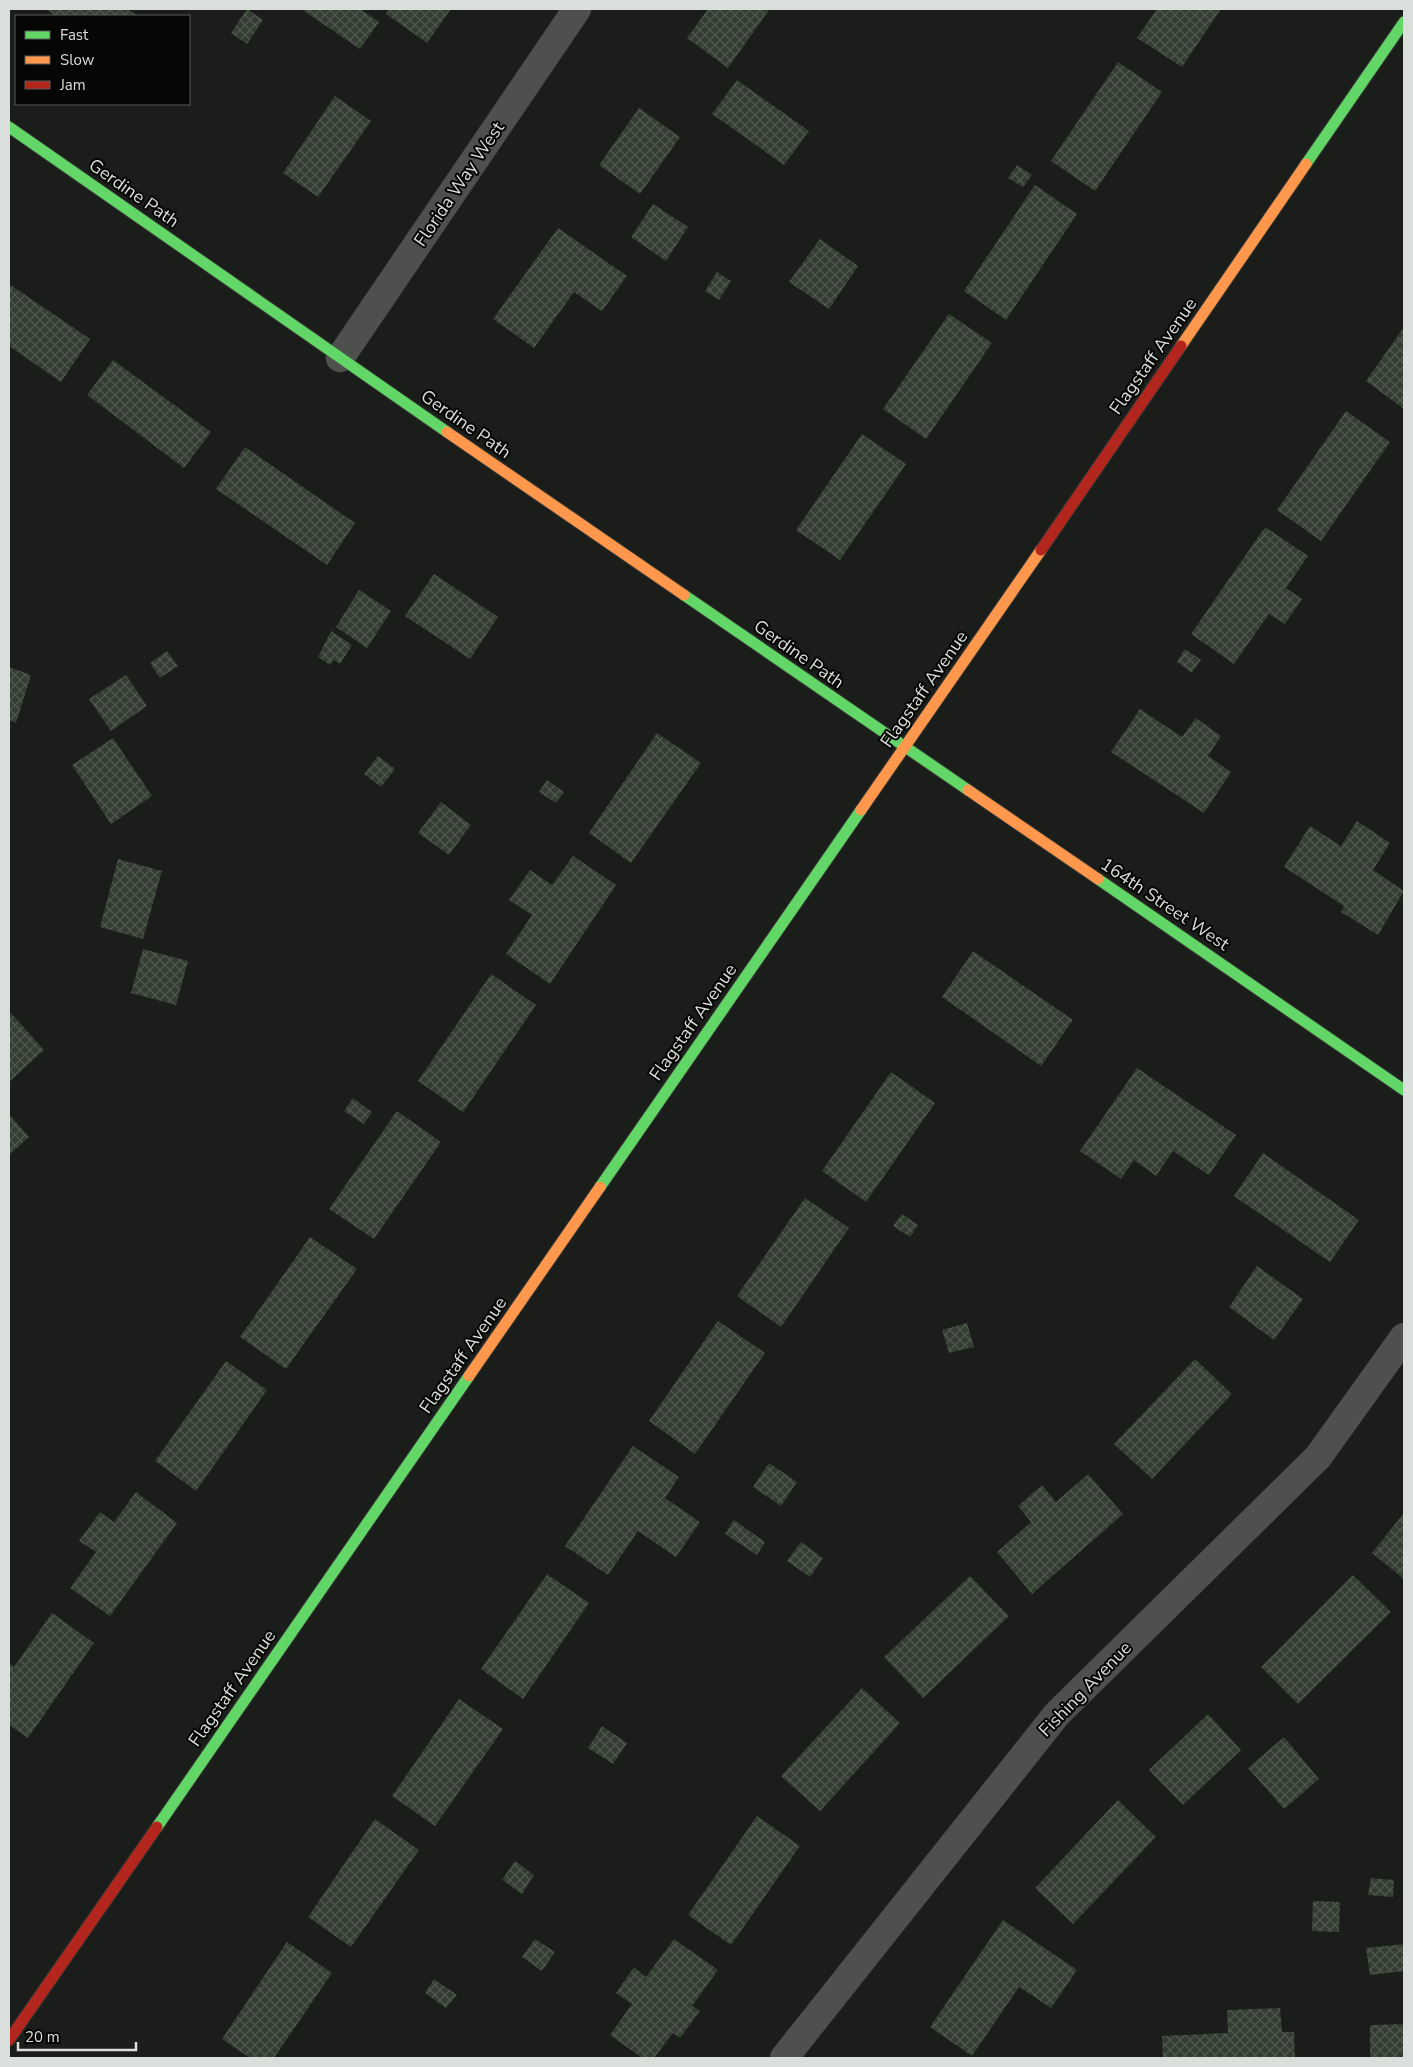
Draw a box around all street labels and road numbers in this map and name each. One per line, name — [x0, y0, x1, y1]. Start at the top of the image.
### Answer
street label: Florida Way West — [408, 116, 510, 251]
street label: Gerdine Path — [84, 153, 184, 233]
street label: Flagstaff Avenue — [1104, 293, 1202, 419]
street label: Gerdine Path — [416, 384, 516, 464]
street label: Gerdine Path — [749, 614, 849, 694]
street label: Flagstaff Avenue — [875, 626, 973, 752]
street label: 164th Street West — [1096, 852, 1235, 956]
street label: Flagstaff Avenue — [644, 959, 742, 1085]
street label: Flagstaff Avenue — [414, 1292, 512, 1418]
street label: Flagstaff Avenue — [183, 1625, 281, 1751]
street label: Fishing Avenue — [1033, 1636, 1137, 1742]

